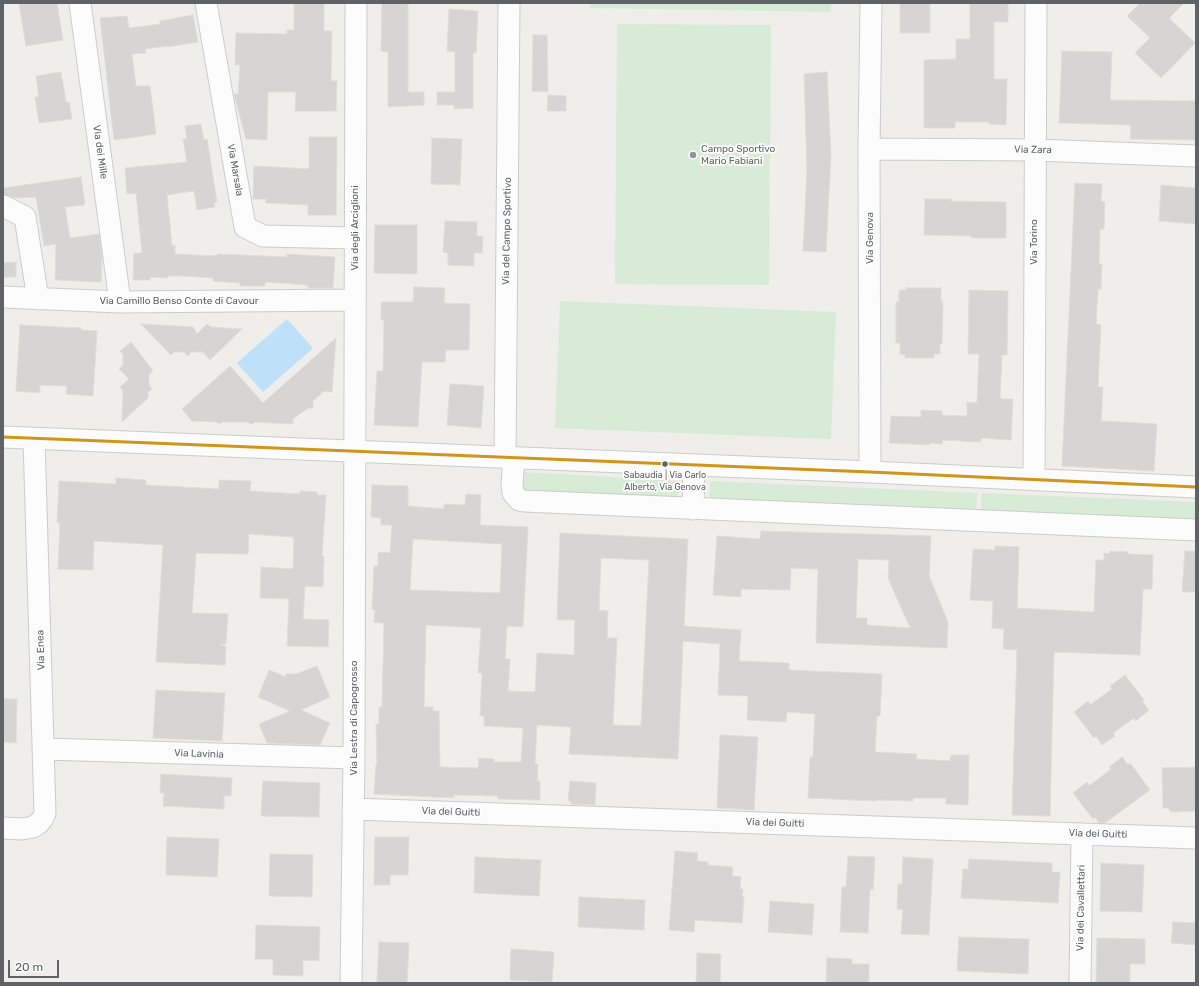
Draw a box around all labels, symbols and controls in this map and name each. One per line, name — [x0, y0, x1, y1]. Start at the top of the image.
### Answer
street label: Via dei Mille — [90, 124, 110, 180]
street label: Via Marsala — [225, 143, 245, 197]
place label: Campo Sportivo Mario Fabiani — [701, 143, 775, 166]
street label: Via Zara — [1014, 144, 1052, 156]
marker: Campo Sportivo Mario Fabiani — [688, 150, 698, 160]
street label: Via del Campo Sportivo — [500, 177, 514, 285]
street label: Via degli Arciglioni — [349, 185, 361, 271]
street label: Via Genova — [864, 212, 876, 264]
street label: Via Torino — [1028, 219, 1040, 265]
street label: Via Camillo Benso Conte di Cavour — [99, 295, 259, 307]
marker: Sabaudia | Via Carlo Alberto, Via Genova — [660, 459, 670, 469]
place label: Sabaudia | Via Carlo Alberto, Via Genova — [624, 470, 706, 491]
street label: Via Enea — [34, 630, 48, 670]
street label: Via Lestra di Capogrosso — [348, 661, 360, 775]
street label: Via Lavinia — [174, 747, 224, 761]
street label: Via dei Guitti — [421, 805, 481, 819]
street label: Via dei Guitti — [745, 816, 805, 830]
street label: Via dei Guitti — [1068, 827, 1128, 841]
street label: Via dei Cavallettari — [1074, 865, 1088, 951]
scale bar — [10, 952, 61, 978]
text: 20 m — [15, 960, 43, 974]

